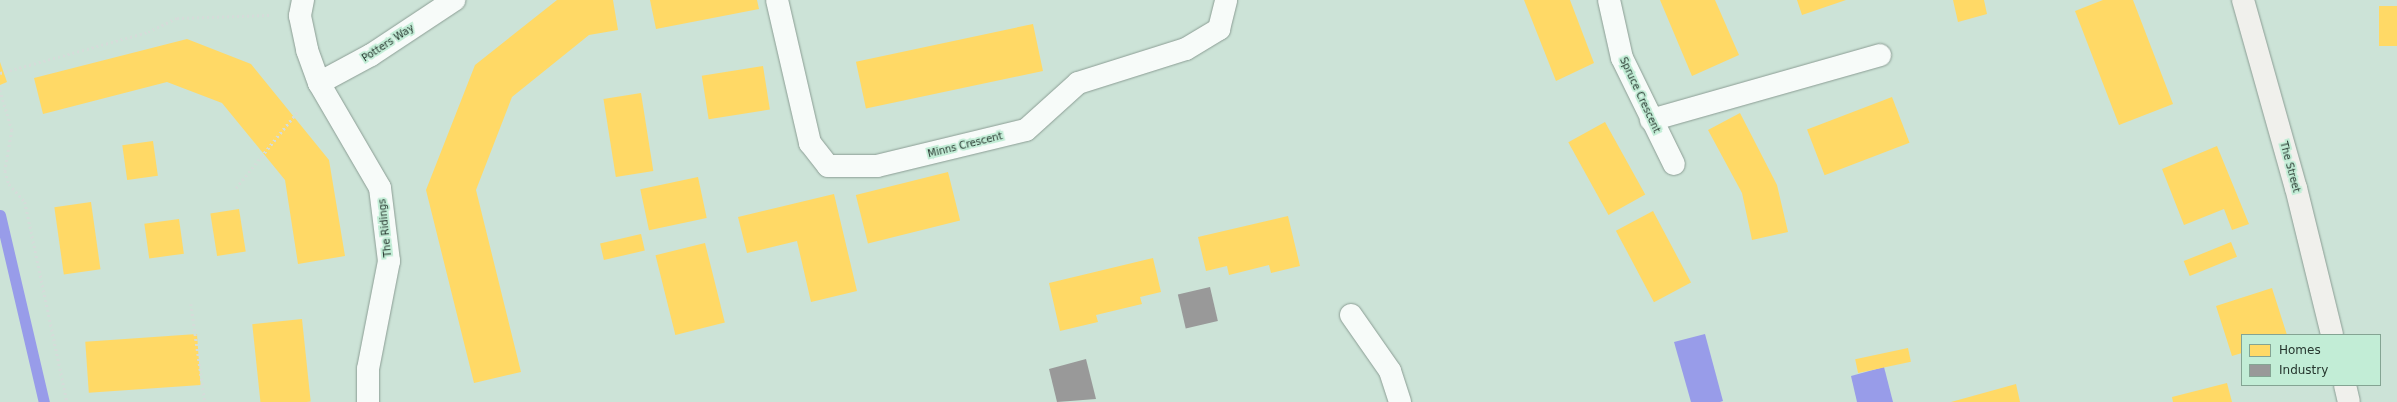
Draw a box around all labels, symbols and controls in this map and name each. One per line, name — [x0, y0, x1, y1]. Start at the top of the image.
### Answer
street label: Potters Way — [360, 22, 416, 64]
street label: Spruce Crescent — [1617, 55, 1663, 135]
street label: Minns Crescent — [926, 130, 1004, 160]
street label: The Street — [2277, 140, 2303, 194]
street label: The Ridings — [376, 198, 394, 258]
legend — [2241, 334, 2381, 386]
text: Homes — [2279, 343, 2321, 357]
text: Industry — [2279, 363, 2328, 377]

